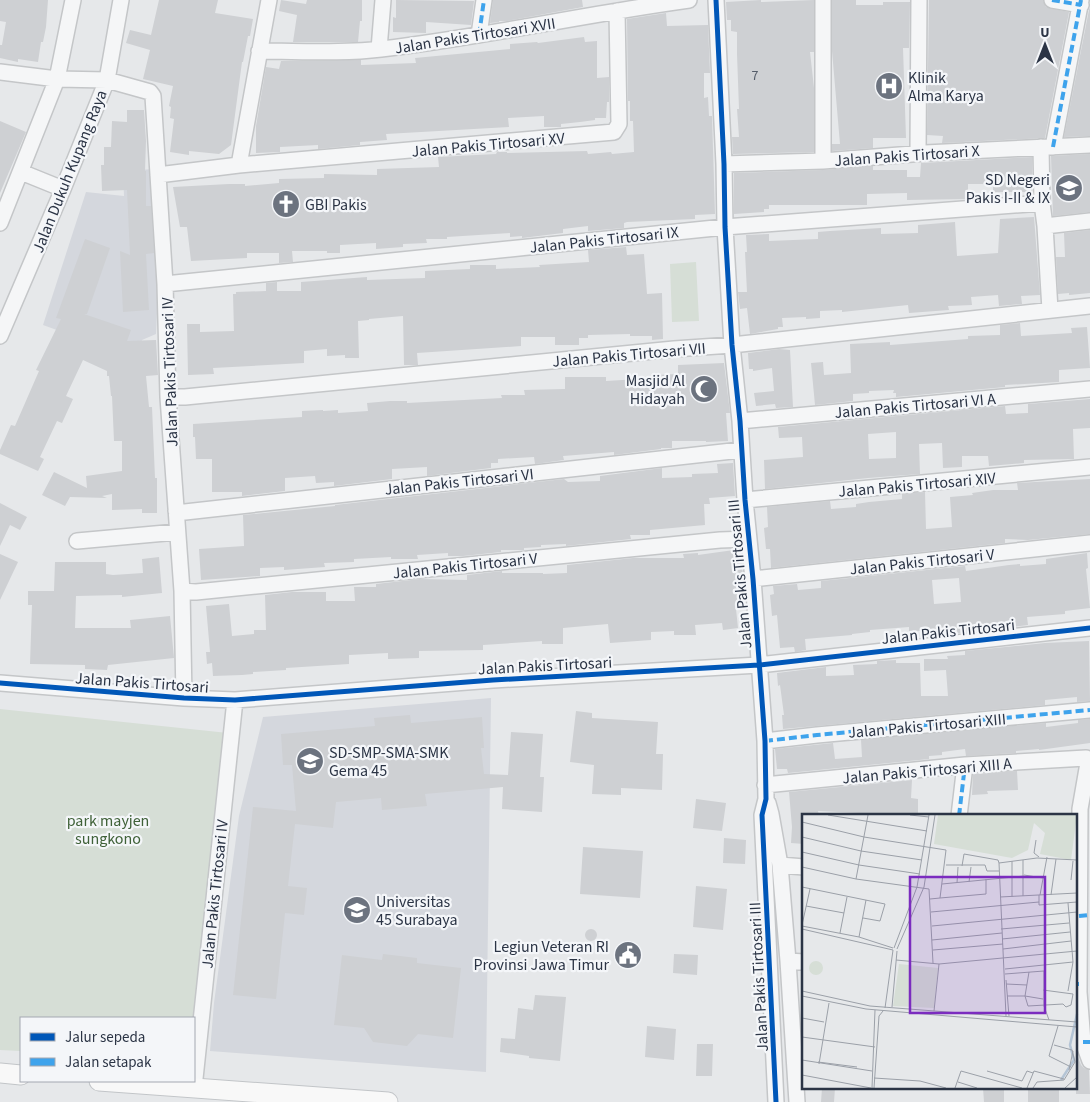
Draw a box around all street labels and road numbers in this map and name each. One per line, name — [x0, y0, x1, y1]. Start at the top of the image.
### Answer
street label: Jalan Pakis Tirtosari XVII — [393, 12, 557, 60]
street label: Jalan Dukuh Kupang Raya — [27, 87, 113, 256]
street label: Jalan Pakis Tirtosari XV — [411, 127, 566, 163]
street label: Jalan Pakis Tirtosari X — [834, 140, 980, 172]
street label: Jalan Pakis Tirtosari IX — [528, 221, 680, 259]
street label: Jalan Pakis Tirtosari IV — [156, 296, 184, 447]
street label: Jalan Pakis Tirtosari VII — [551, 337, 707, 373]
street label: Jalan Pakis Tirtosari VI A — [834, 388, 997, 424]
street label: Jalan Pakis Tirtosari VI — [383, 463, 535, 501]
street label: Jalan Pakis Tirtosari XIV — [837, 467, 998, 503]
street label: Jalan Pakis Tirtosari III — [723, 498, 757, 650]
street label: Jalan Pakis Tirtosari V — [849, 543, 996, 581]
street label: Jalan Pakis Tirtosari V — [392, 547, 539, 585]
street label: Jalan Pakis Tirtosari — [880, 614, 1016, 650]
street label: Jalan Pakis Tirtosari — [477, 652, 613, 680]
street label: Jalan Pakis Tirtosari — [74, 667, 210, 699]
street label: Jalan Pakis Tirtosari XIII — [847, 708, 1007, 744]
street label: Jalan Pakis Tirtosari XIII A — [841, 753, 1013, 789]
street label: Jalan Pakis Tirtosari IV — [196, 818, 234, 970]
street label: Jalan Pakis Tirtosari III — [744, 901, 774, 1052]

